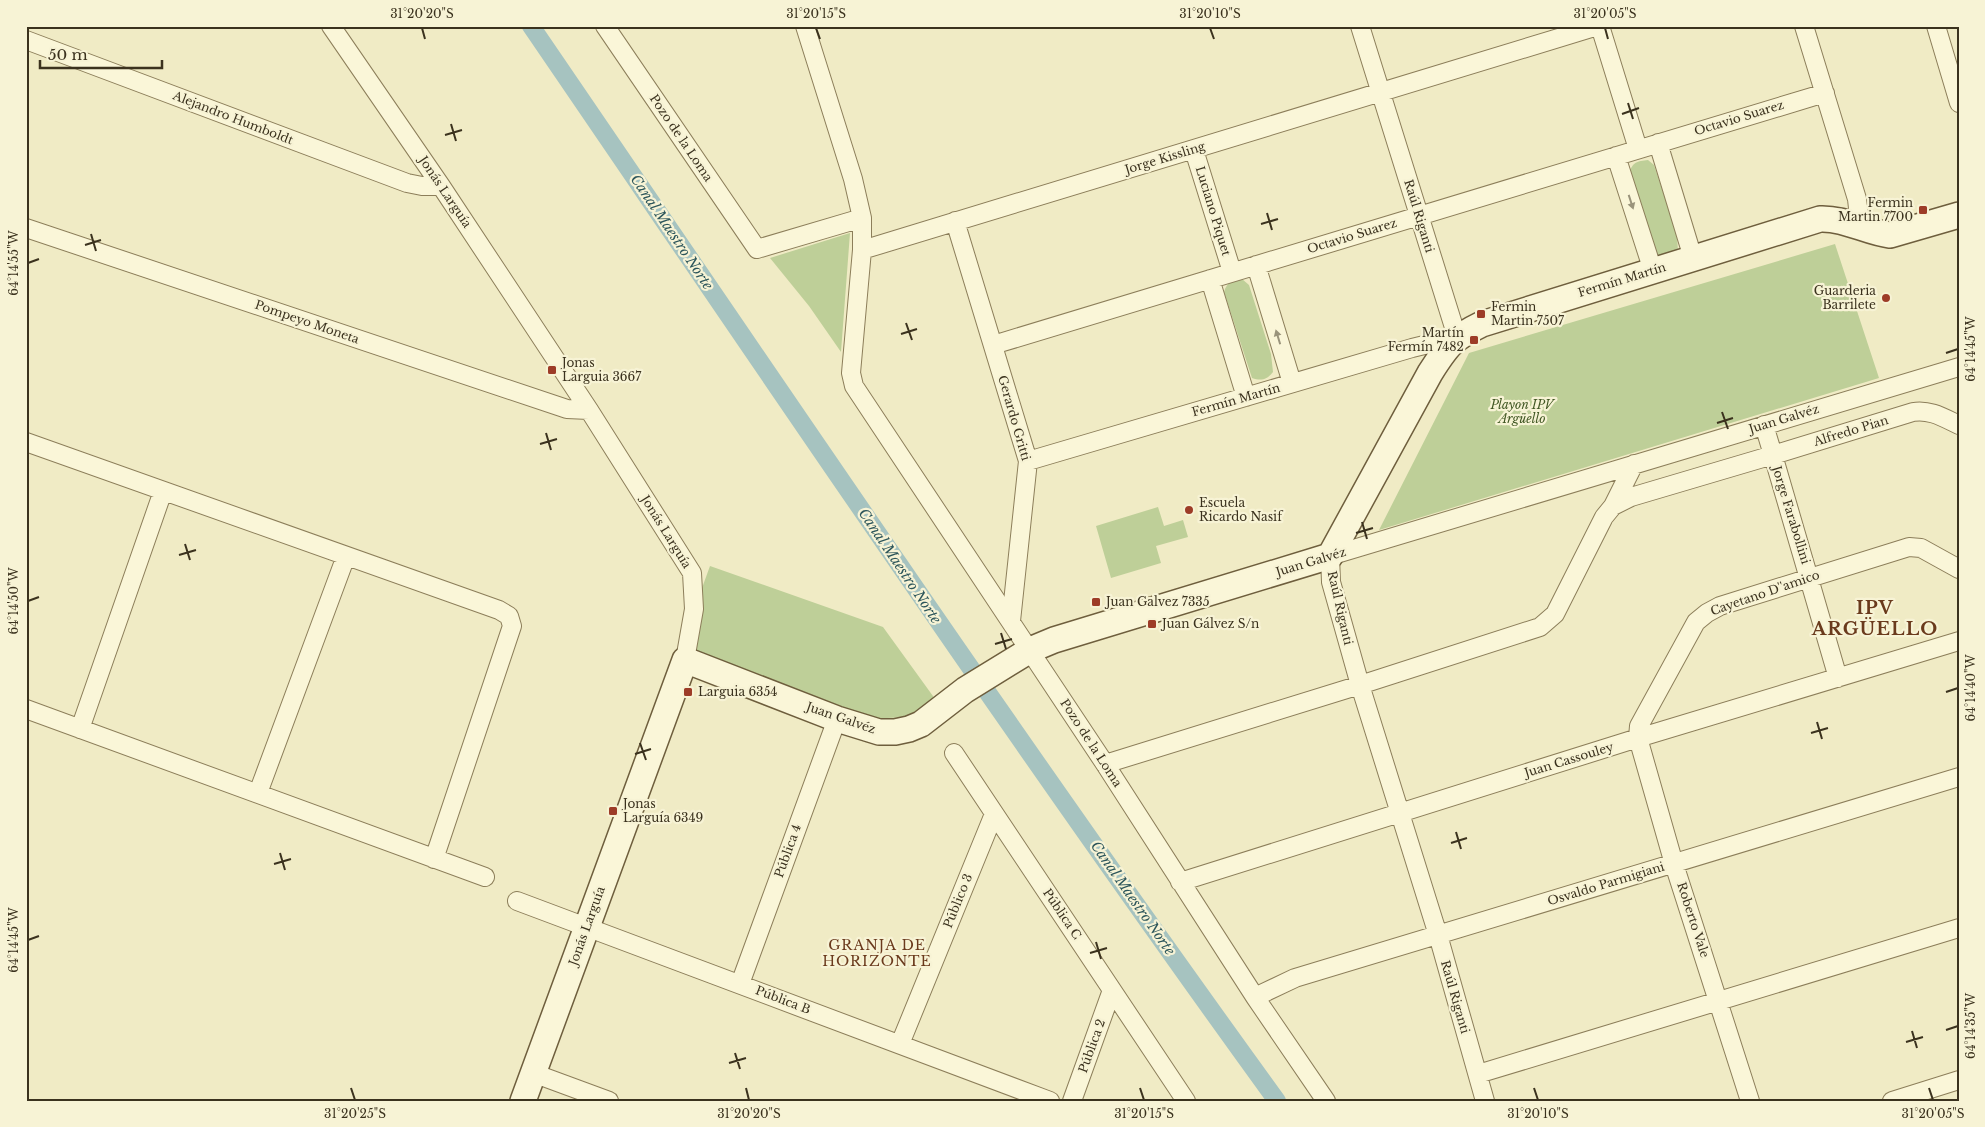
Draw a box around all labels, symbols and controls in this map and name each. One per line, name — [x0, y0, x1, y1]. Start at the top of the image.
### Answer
text: 31°20'20"S — [390, 6, 454, 21]
text: 31°20'15"S — [786, 6, 846, 21]
text: 31°20'10"S — [1179, 6, 1241, 21]
text: 31°20'05"S — [1574, 6, 1637, 21]
scale bar — [40, 38, 162, 70]
text: 50 m — [48, 45, 88, 64]
street label: Alejandro Humboldt — [170, 87, 296, 148]
street label: Pozo de la Loma — [647, 91, 716, 184]
street label: Octavio Suarez — [1692, 97, 1786, 138]
street label: Jorge Kissling — [1121, 138, 1208, 177]
street label: Jonás Larguía — [415, 151, 475, 231]
street label: Luciano Piquet — [1193, 164, 1234, 258]
water label: Canal Maestro Norte — [627, 171, 718, 293]
street label: Raúl Riganti — [1401, 177, 1438, 254]
one-way arrow — [1628, 195, 1635, 210]
place label: Fermin Martin 7700 — [1838, 195, 1913, 224]
marker: Fermin Martin 7700 — [1917, 204, 1929, 216]
street label: Octavio Suarez — [1305, 215, 1399, 256]
text: 64°14'55"W — [6, 229, 21, 296]
street label: Fermín Martín — [1576, 259, 1668, 300]
place label: Guarderia Barrilete — [1814, 283, 1876, 312]
marker: Guarderia Barrilete — [1880, 292, 1892, 304]
street label: Pompeyo Moneta — [253, 297, 362, 346]
place label: Fermin Martin 7507 — [1491, 299, 1565, 328]
marker: Fermin Martin 7507 — [1475, 308, 1487, 320]
text: 64°14'45"W — [1963, 315, 1978, 382]
place label: Martín Fermín 7482 — [1388, 325, 1464, 354]
one-way arrow — [1273, 329, 1281, 344]
marker: Martín Fermín 7482 — [1468, 334, 1480, 346]
place label: Jonas Larguia 3667 — [560, 355, 642, 384]
marker: Jonas Larguia 3667 — [546, 364, 558, 376]
street label: Gerardo Gritti — [995, 373, 1034, 462]
street label: Fermín Martín — [1190, 380, 1282, 419]
park label: Playon IPV Argüello — [1489, 397, 1556, 426]
street label: Juan Galvéz — [1745, 401, 1821, 437]
street label: Alfredo Pian — [1811, 412, 1890, 449]
street label: Jorge Farabollini — [1769, 462, 1814, 566]
street label: Jonás Larguía — [637, 491, 695, 571]
place label: Escuela Ricardo Nasif — [1199, 495, 1284, 524]
marker: Escuela Ricardo Nasif — [1183, 504, 1195, 516]
water label: Canal Maestro Norte — [855, 505, 946, 627]
street label: Juan Galvéz — [1272, 544, 1348, 580]
text: 64°14'50"W — [6, 567, 21, 635]
street label: Cayetano D''amico — [1708, 567, 1822, 618]
street label: Raúl Riganti — [1325, 569, 1356, 646]
place label: Juan Galvez 7335 — [1104, 594, 1210, 609]
marker: Juan Galvez 7335 — [1090, 596, 1102, 608]
district label: IPV ARGÜELLO — [1811, 597, 1938, 640]
place label: Juan Gálvez S/n — [1160, 616, 1259, 631]
marker: Juan Gálvez S/n — [1146, 618, 1158, 630]
text: 64°14'40"W — [1963, 654, 1978, 722]
place label: Larguia 6354 — [698, 684, 777, 699]
marker: Larguia 6354 — [682, 686, 694, 698]
street label: Pozo de la Loma — [1057, 696, 1126, 790]
street label: Juan Galvéz — [803, 698, 878, 737]
street label: Juan Cassouley — [1521, 739, 1615, 781]
place label: Jonas Larguía 6349 — [621, 796, 703, 825]
marker: Jonas Larguía 6349 — [607, 805, 619, 817]
street label: Pública 4 — [771, 822, 804, 879]
water label: Canal Maestro Norte — [1087, 838, 1179, 959]
street label: Osvaldo Parmigiani — [1546, 859, 1666, 908]
street label: Público 3 — [940, 871, 975, 930]
street label: Roberto Vale — [1674, 880, 1713, 960]
street label: Jonás Larguía — [565, 884, 608, 969]
street label: Pública C — [1040, 885, 1085, 942]
text: 64°14'45"W — [6, 906, 21, 973]
district label: GRANJA DE HORIZONTE — [822, 936, 932, 970]
street label: Raúl Riganti — [1438, 958, 1473, 1035]
street label: Pública B — [754, 982, 813, 1017]
text: 64°14'35"W — [1963, 992, 1978, 1059]
street label: Pública 2 — [1075, 1017, 1108, 1075]
text: 31°20'25"S — [324, 1106, 386, 1121]
text: 31°20'20"S — [717, 1106, 781, 1121]
text: 31°20'15"S — [1114, 1106, 1174, 1121]
text: 31°20'10"S — [1507, 1106, 1569, 1121]
text: 31°20'05"S — [1902, 1106, 1965, 1121]

